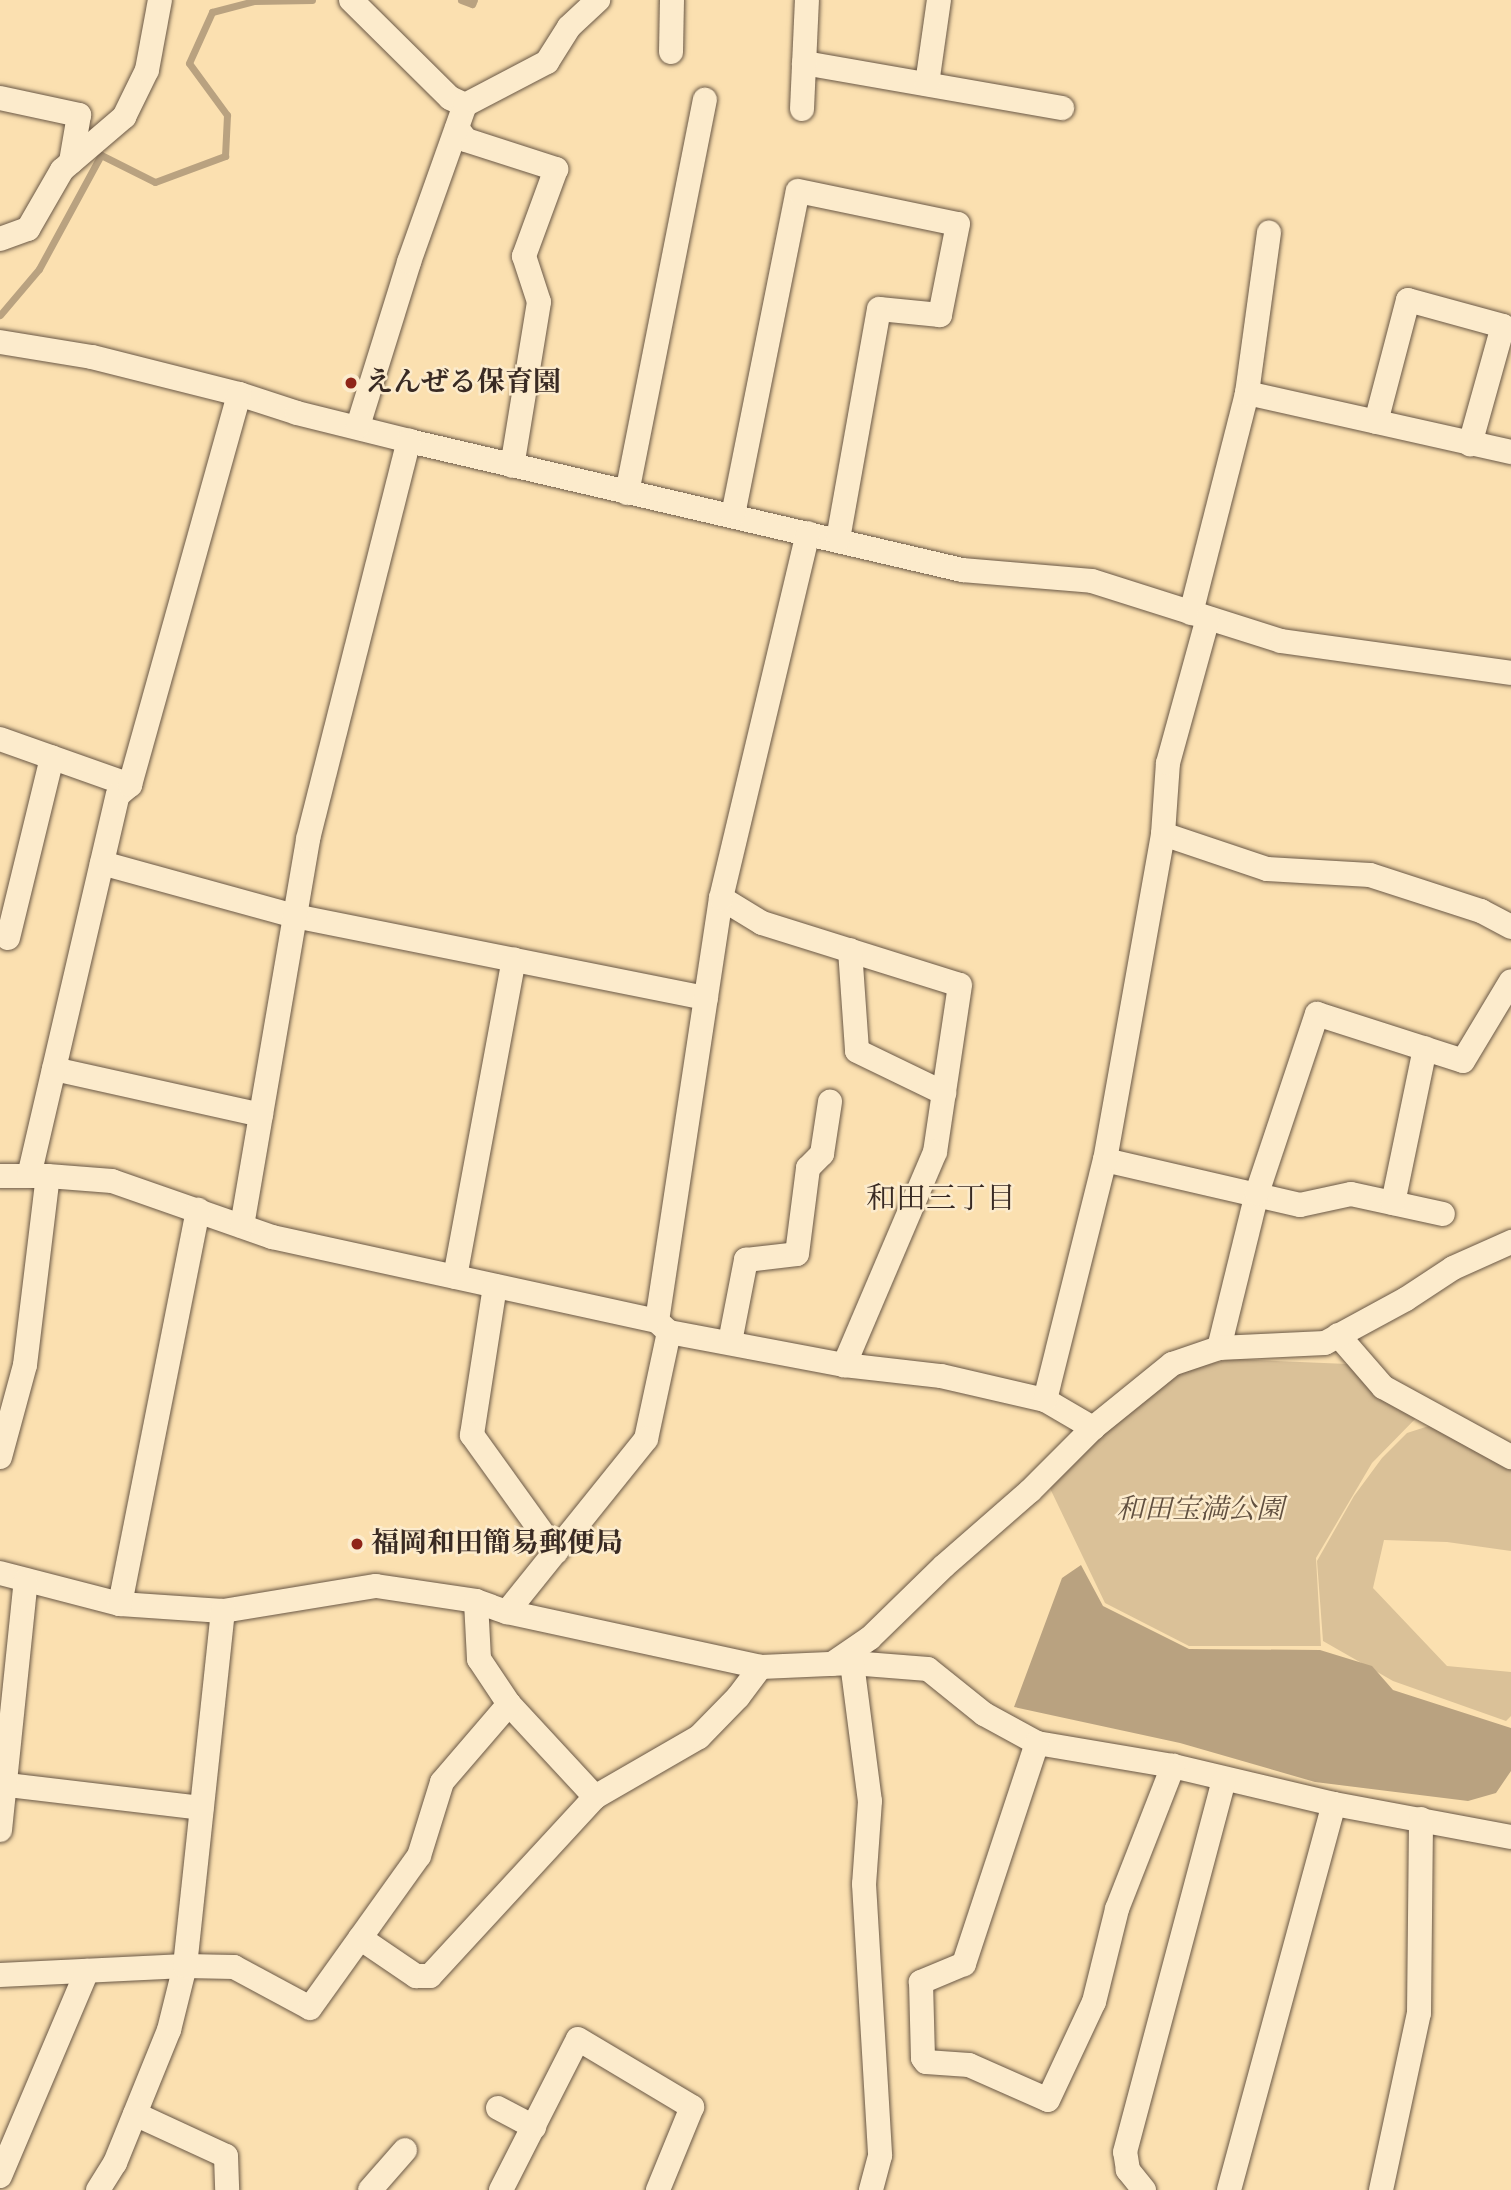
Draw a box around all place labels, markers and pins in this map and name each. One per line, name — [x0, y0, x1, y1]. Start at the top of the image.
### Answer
place label: えんぜる保育園 — [365, 366, 561, 400]
marker: えんぜる保育園 — [343, 375, 359, 391]
place label: 福岡和田簡易郵便局 — [371, 1527, 623, 1561]
marker: 福岡和田簡易郵便局 — [349, 1536, 365, 1552]

